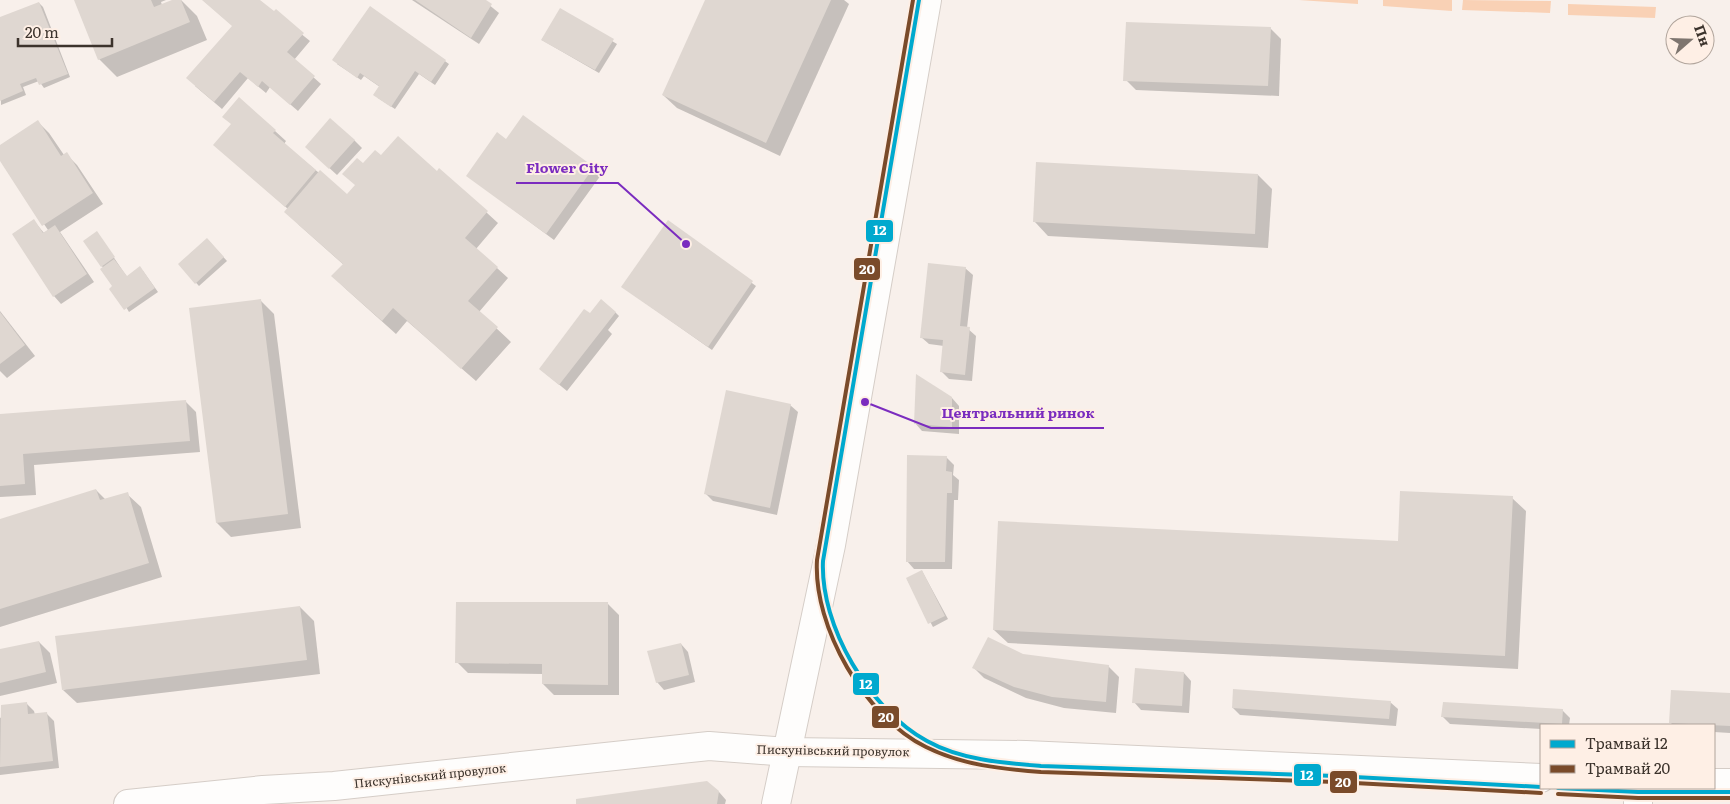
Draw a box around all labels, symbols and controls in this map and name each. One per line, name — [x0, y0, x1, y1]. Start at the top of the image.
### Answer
scale bar — [18, 15, 111, 47]
north arrow — [1665, 15, 1715, 65]
text: 20 m — [25, 20, 59, 43]
text: Пн — [1690, 22, 1716, 49]
callout: Flower City — [516, 154, 618, 183]
text: Flower City — [526, 157, 608, 177]
line badge: 12 — [865, 219, 894, 243]
text: 12 — [873, 219, 887, 239]
line badge: 20 — [853, 257, 881, 281]
text: 20 — [859, 258, 875, 278]
callout: Центральний ринок — [931, 399, 1104, 428]
text: Центральний ринок — [941, 402, 1095, 422]
line badge: 12 — [852, 672, 880, 696]
text: 12 — [859, 673, 873, 693]
line badge: 20 — [871, 705, 900, 729]
text: 20 — [878, 706, 894, 726]
legend — [1540, 724, 1715, 789]
text: Трамвай 12 — [1585, 731, 1668, 754]
street label: Пискунівський провулок — [757, 740, 909, 760]
text: Трамвай 20 — [1585, 756, 1671, 779]
street label: Пискунівський провулок — [353, 758, 507, 792]
line badge: 12 — [1293, 763, 1322, 787]
text: 12 — [1300, 764, 1314, 784]
line badge: 20 — [1329, 770, 1358, 794]
text: 20 — [1335, 771, 1351, 791]

